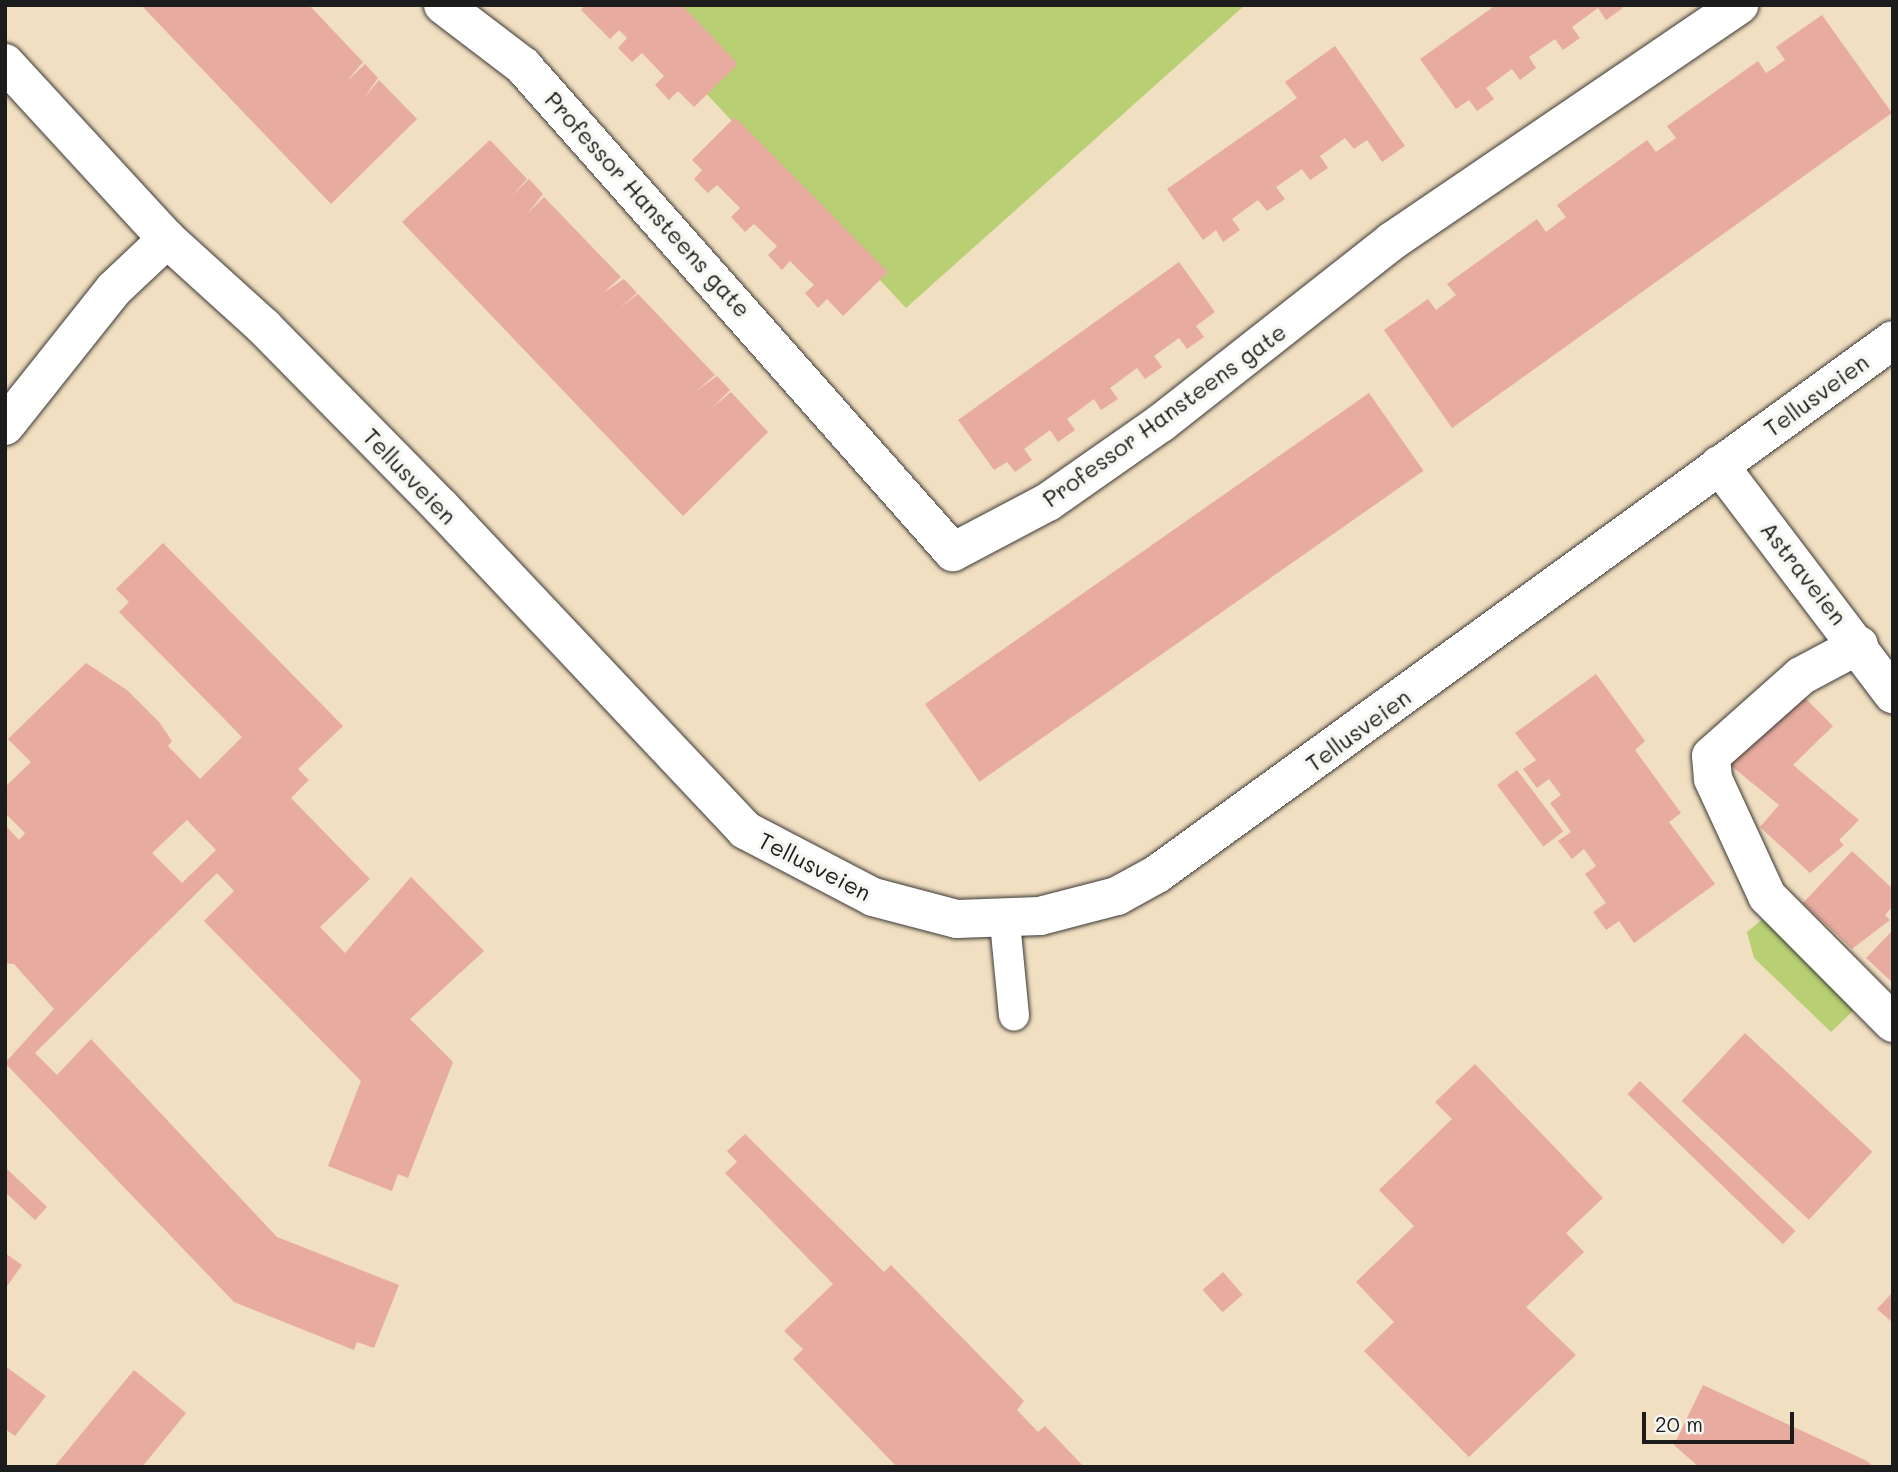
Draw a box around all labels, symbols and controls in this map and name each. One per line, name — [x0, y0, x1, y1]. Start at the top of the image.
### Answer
street label: Professor Hansteens gate — [539, 86, 757, 322]
street label: Professor Hansteens gate — [1037, 317, 1291, 513]
street label: Tellusveien — [1758, 348, 1874, 442]
street label: Tellusveien — [357, 422, 463, 530]
street label: Astraveien — [1755, 516, 1853, 630]
street label: Tellusveien — [1300, 683, 1416, 777]
street label: Tellusveien — [754, 826, 876, 906]
scale bar — [1646, 1398, 1798, 1442]
text: 20 m — [1655, 1410, 1703, 1437]

